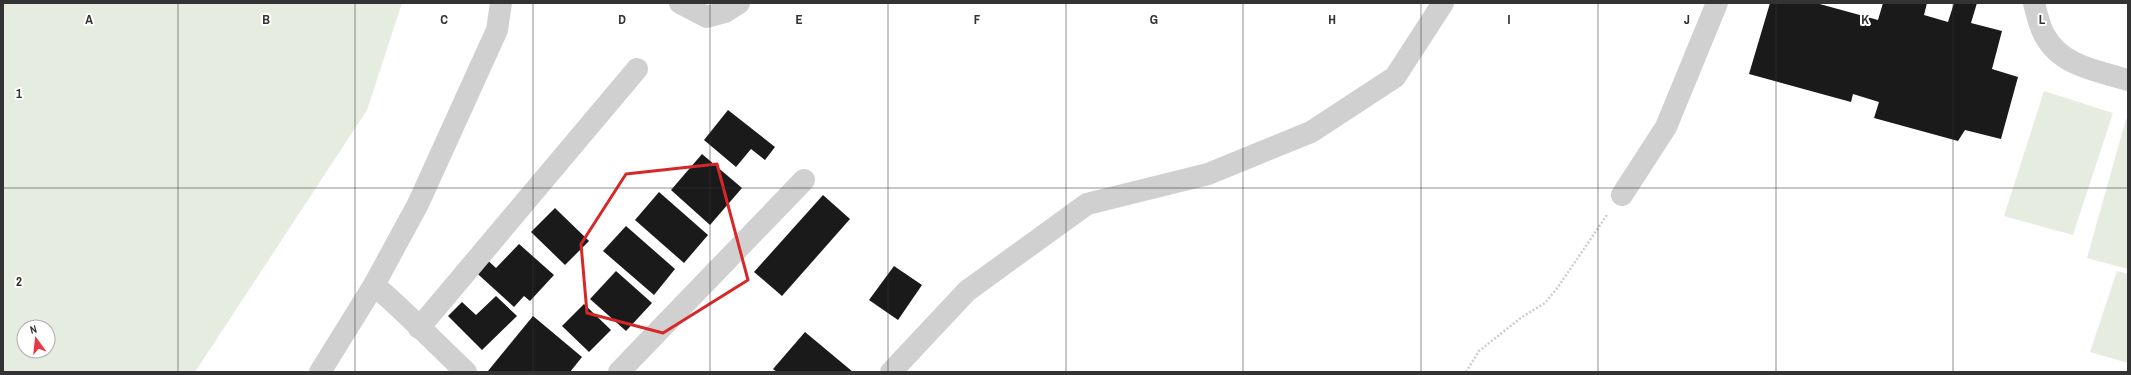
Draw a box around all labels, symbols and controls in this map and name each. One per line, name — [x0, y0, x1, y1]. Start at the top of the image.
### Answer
text: A — [85, 11, 93, 28]
text: B — [262, 11, 270, 28]
text: C — [440, 11, 448, 28]
text: D — [618, 11, 626, 28]
text: E — [795, 11, 803, 28]
text: F — [974, 11, 981, 28]
text: G — [1150, 11, 1158, 28]
text: H — [1328, 11, 1336, 28]
text: I — [1508, 11, 1511, 28]
text: J — [1684, 11, 1690, 28]
text: K — [1861, 11, 1869, 28]
text: L — [2039, 11, 2046, 28]
text: 1 — [16, 85, 22, 102]
text: 2 — [16, 273, 22, 290]
north arrow — [16, 319, 56, 359]
text: N — [28, 322, 38, 337]

